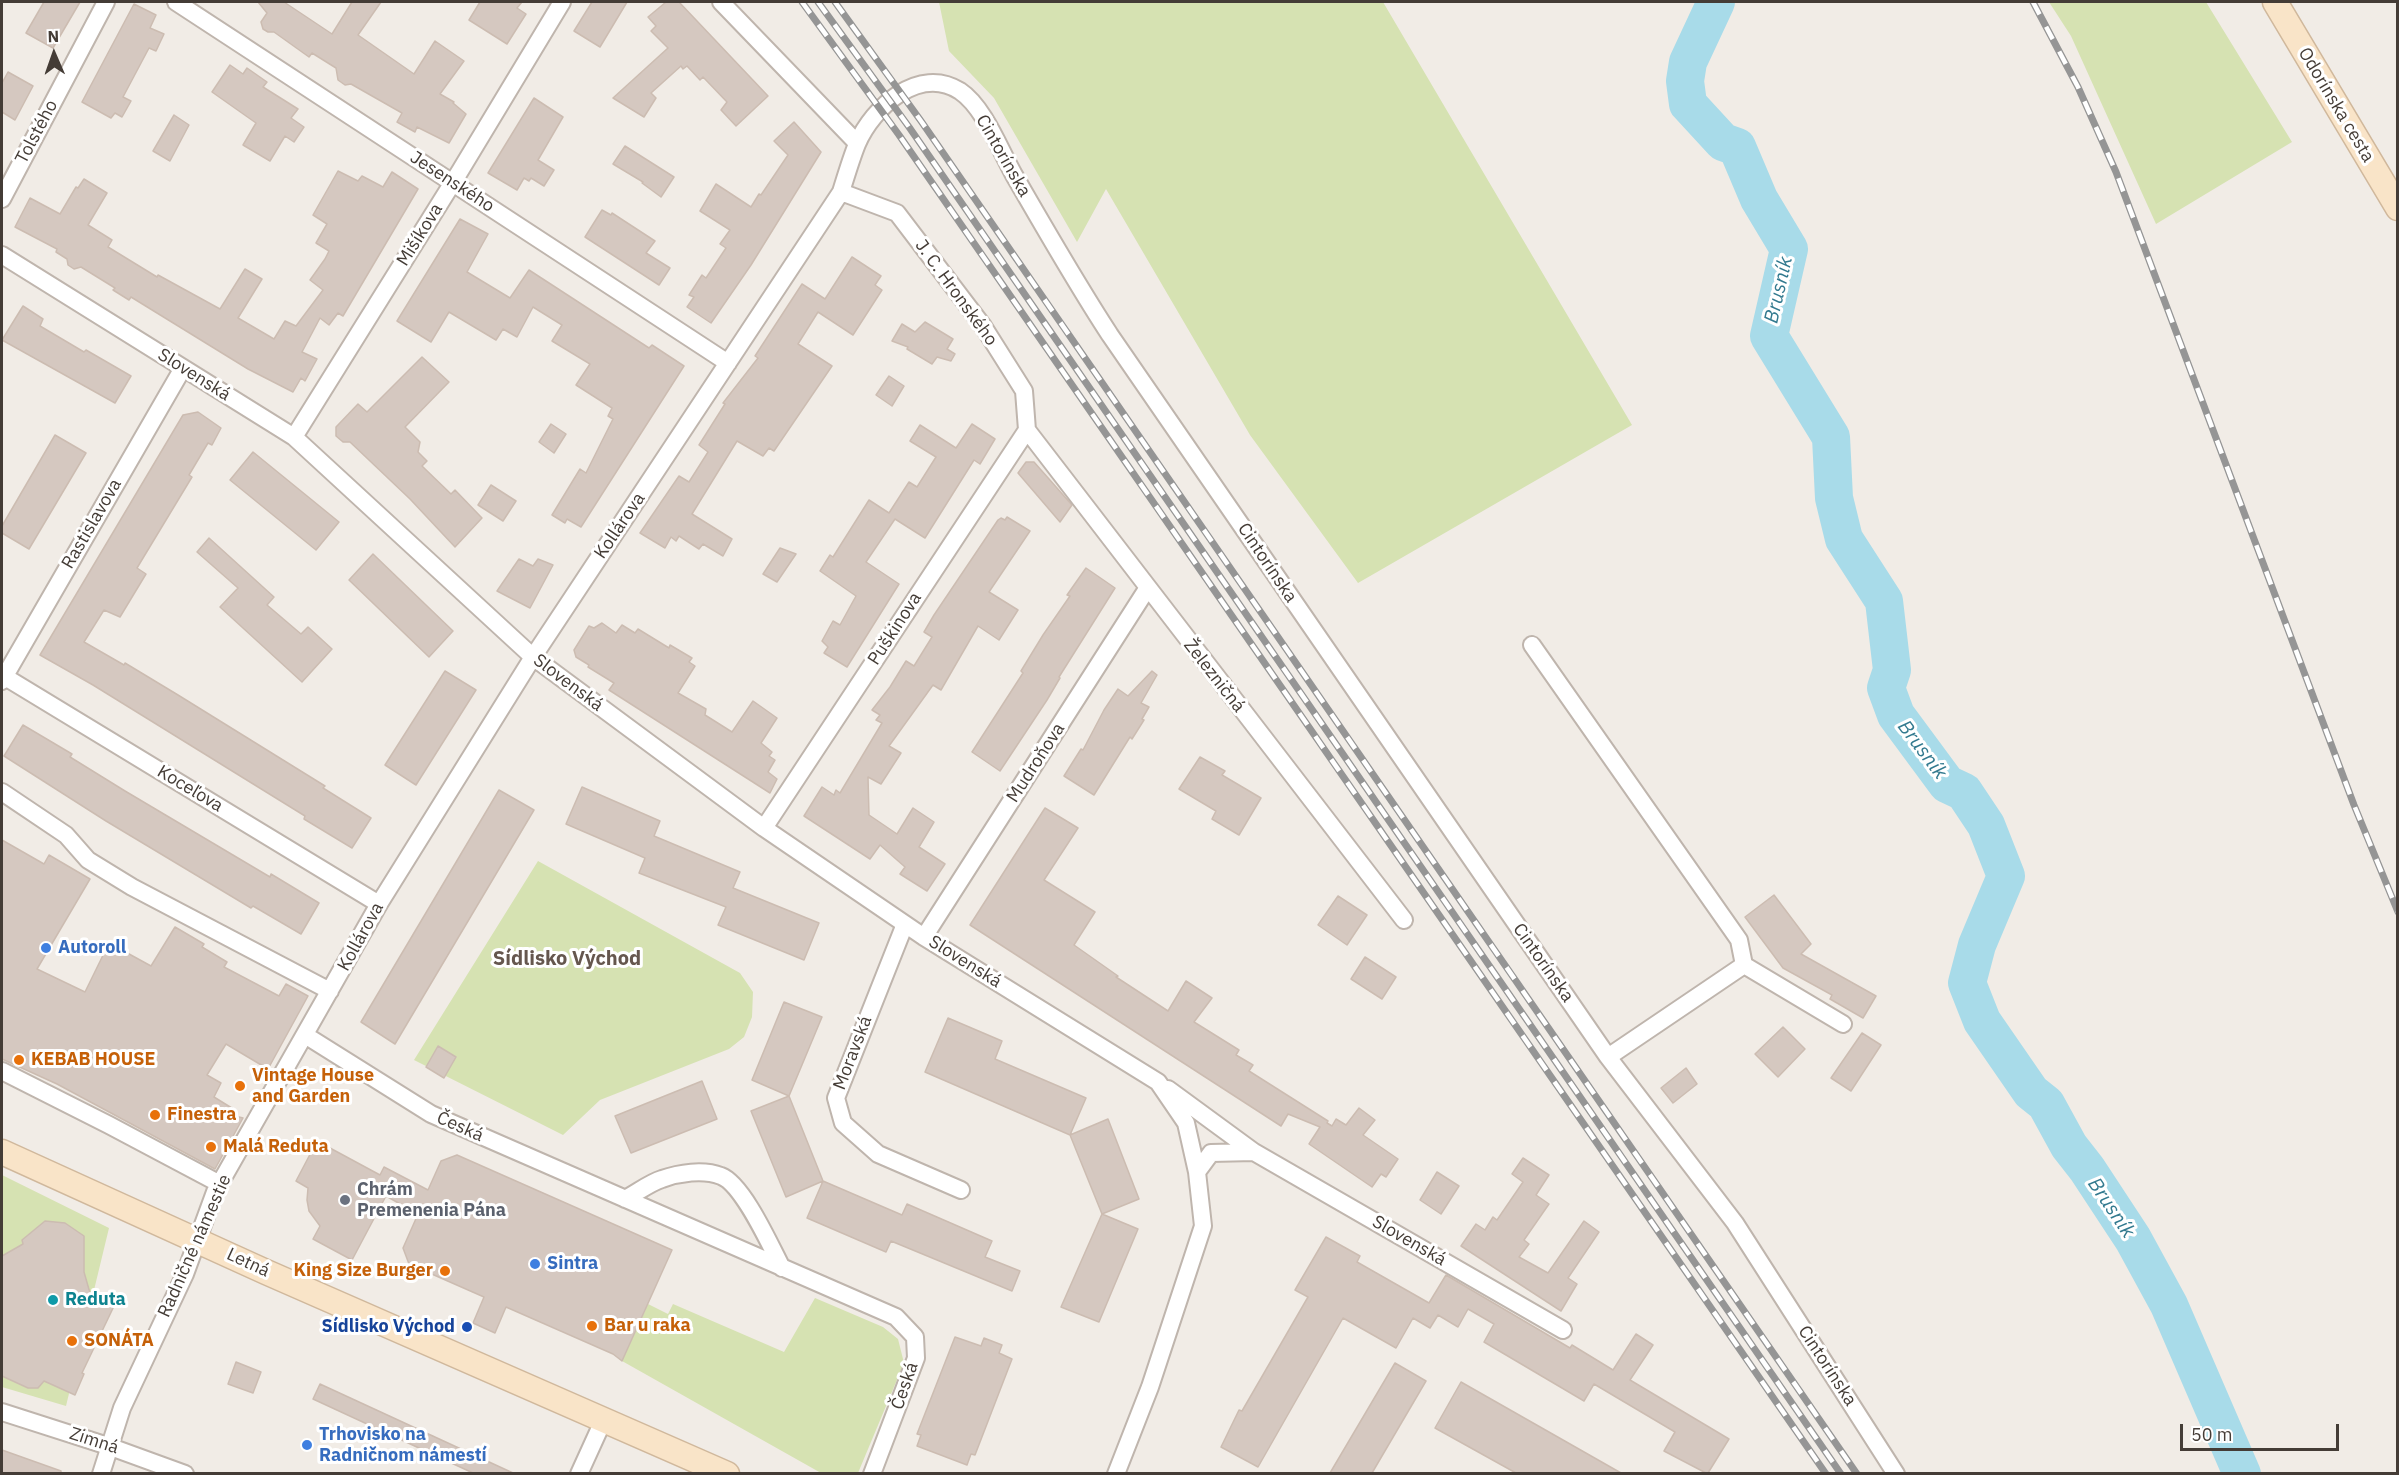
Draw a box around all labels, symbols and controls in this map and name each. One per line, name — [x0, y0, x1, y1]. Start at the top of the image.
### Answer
north arrow — [24, 24, 84, 84]
text: N — [47, 26, 60, 46]
street label: Odorínska cesta — [2293, 44, 2379, 166]
street label: Tolstého — [11, 96, 63, 168]
street label: Cintorínska — [971, 111, 1035, 201]
street label: Jesenského — [406, 147, 498, 217]
street label: Mišíkova — [392, 200, 448, 270]
street label: J. C. Hronského — [910, 236, 1002, 350]
water label: Brusník — [1760, 254, 1798, 326]
street label: Slovenská — [154, 344, 234, 406]
street label: Rastislavova — [58, 475, 126, 573]
street label: Kollárova — [590, 489, 650, 563]
street label: Cintorínska — [1233, 519, 1301, 607]
street label: Puškinova — [864, 589, 926, 669]
street label: Železničná — [1179, 635, 1249, 717]
street label: Slovenská — [529, 650, 607, 716]
water label: Brusník — [1892, 716, 1952, 784]
street label: Mudroňova — [1002, 719, 1070, 807]
street label: Koceľova — [153, 761, 227, 817]
street label: Kollárova — [333, 899, 389, 975]
street label: Cintorínska — [1508, 919, 1578, 1007]
street label: Slovenská — [925, 931, 1005, 993]
place label: Autoroll — [58, 937, 126, 959]
marker: Autoroll — [39, 941, 53, 955]
district label: Sídlisko Východ — [493, 947, 641, 971]
street label: Moravská — [829, 1013, 877, 1093]
place label: KEBAB HOUSE — [31, 1049, 155, 1071]
marker: KEBAB HOUSE — [12, 1053, 26, 1067]
place label: Vintage House and Garden — [252, 1065, 374, 1108]
marker: Vintage House and Garden — [233, 1079, 247, 1093]
place label: Finestra — [167, 1104, 237, 1126]
street label: Česká — [433, 1107, 487, 1147]
marker: Finestra — [148, 1108, 162, 1122]
place label: Malá Reduta — [223, 1136, 329, 1158]
marker: Malá Reduta — [204, 1140, 218, 1154]
street label: Radničné námestie — [154, 1171, 236, 1321]
water label: Brusník — [2082, 1173, 2140, 1243]
place label: Chrám Premenenia Pána — [357, 1179, 506, 1222]
marker: Chrám Premenenia Pána — [338, 1193, 352, 1207]
street label: Slovenská — [1368, 1211, 1450, 1271]
street label: Letná — [223, 1244, 273, 1282]
place label: Sintra — [547, 1253, 598, 1275]
marker: Sintra — [528, 1257, 542, 1271]
place label: King Size Burger — [294, 1260, 433, 1282]
marker: King Size Burger — [438, 1264, 452, 1278]
place label: Reduta — [65, 1289, 126, 1311]
marker: Reduta — [46, 1293, 60, 1307]
place label: Bar u raka — [604, 1315, 691, 1337]
place label: Sídlisko Východ — [321, 1316, 455, 1338]
marker: Bar u raka — [585, 1319, 599, 1333]
marker: Sídlisko Východ — [460, 1320, 474, 1334]
street label: Cintorínska — [1793, 1322, 1861, 1410]
place label: SONÁTA — [84, 1330, 154, 1352]
marker: SONÁTA — [65, 1334, 79, 1348]
street label: Česká — [887, 1359, 923, 1413]
scale bar — [2183, 1412, 2342, 1450]
street label: Zimná — [67, 1423, 121, 1459]
text: 50 m — [2191, 1423, 2233, 1446]
place label: Trhovisko na Radničnom námestí — [319, 1424, 487, 1466]
marker: Trhovisko na Radničnom námestí — [300, 1438, 314, 1452]

